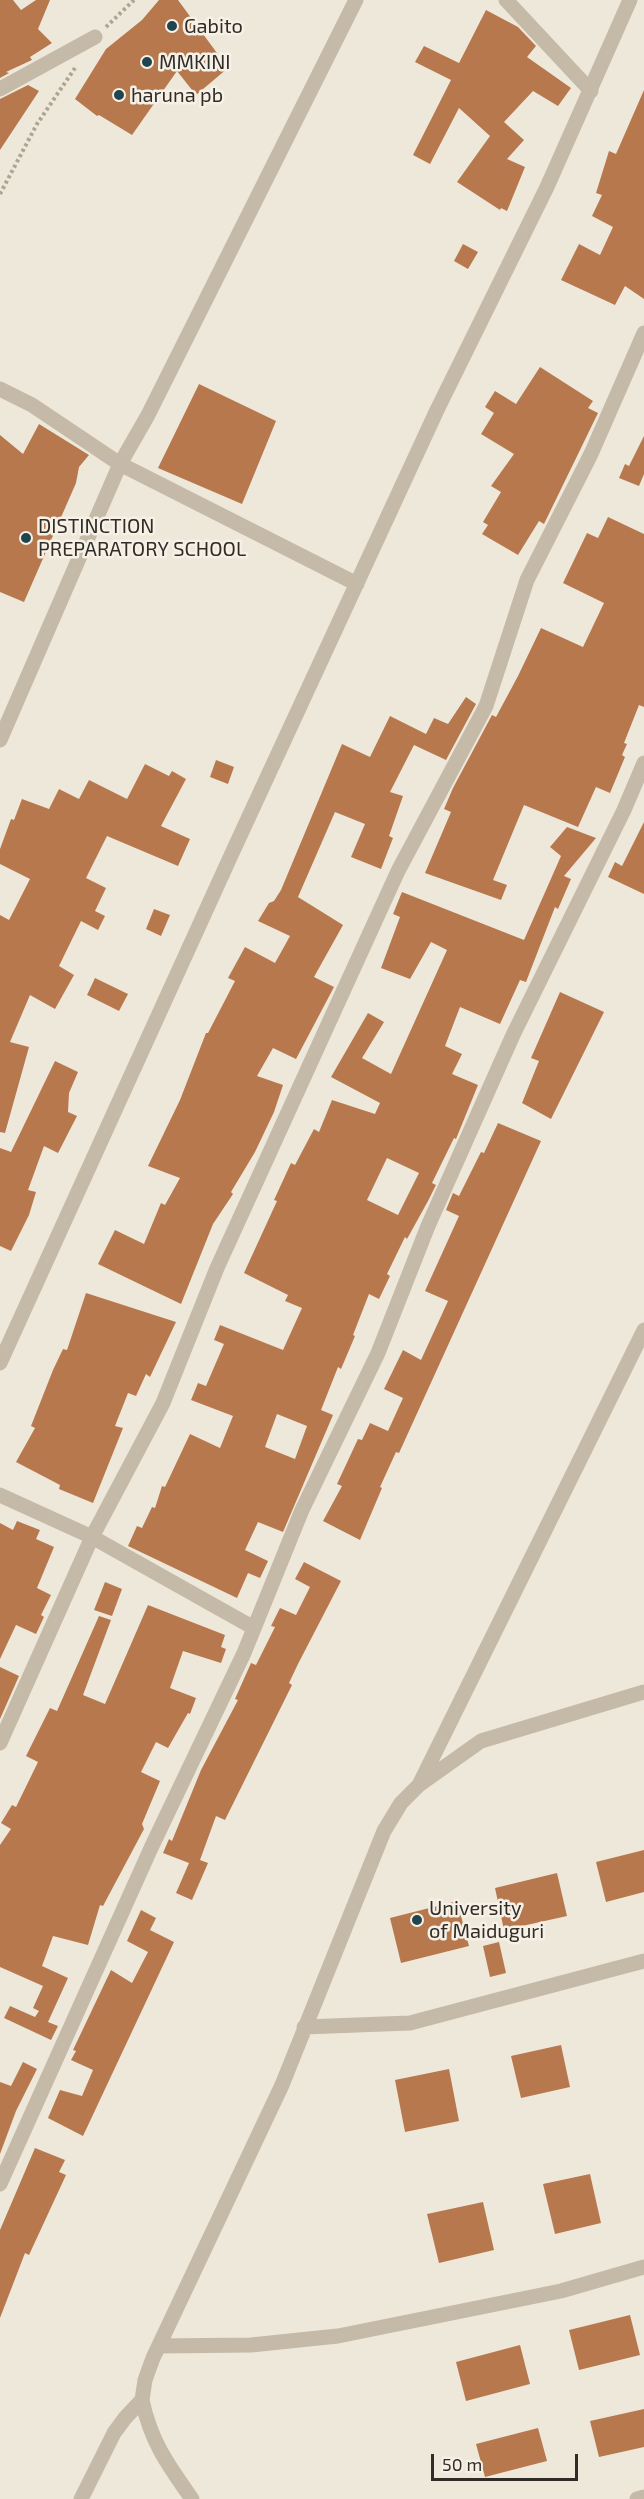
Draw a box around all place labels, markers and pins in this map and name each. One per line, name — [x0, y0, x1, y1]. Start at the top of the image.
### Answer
place label: Gabito — [184, 14, 243, 38]
marker: Gabito — [165, 19, 179, 33]
place label: MMKINI — [159, 50, 230, 74]
marker: MMKINI — [140, 55, 154, 69]
place label: haruna pb — [131, 83, 223, 107]
marker: haruna pb — [112, 88, 126, 102]
place label: DISTINCTION PREPARATORY SCHOOL — [38, 514, 246, 561]
marker: DISTINCTION PREPARATORY SCHOOL — [19, 531, 33, 545]
place label: University of Maiduguri — [429, 1896, 544, 1943]
marker: University of Maiduguri — [410, 1913, 424, 1927]

